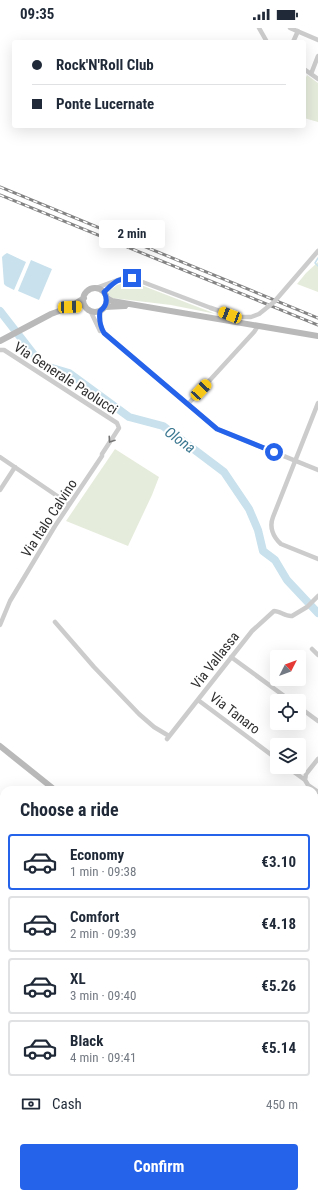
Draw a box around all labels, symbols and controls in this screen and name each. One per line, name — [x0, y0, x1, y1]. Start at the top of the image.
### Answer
text: 09:35 — [20, 5, 54, 23]
text: Rock'N'Roll Club — [56, 56, 154, 74]
text: Ponte Lucernate — [56, 95, 154, 113]
callout: 2 min — [99, 220, 165, 248]
text: 2 min — [118, 226, 146, 241]
route end — [123, 269, 141, 287]
car — [58, 301, 82, 313]
car — [217, 305, 243, 325]
street label: Via Generale Paolucci — [11, 339, 121, 417]
car — [188, 377, 214, 403]
water label: Olona — [161, 423, 199, 457]
one-way arrow — [109, 436, 116, 443]
route start — [265, 443, 283, 461]
street label: Via Italo Calvino — [18, 476, 80, 560]
street label: Via Vallassa — [188, 628, 242, 692]
north arrow — [270, 650, 306, 686]
map controls — [270, 650, 306, 774]
street label: Via Tanaro — [207, 689, 263, 737]
button: locate — [270, 694, 306, 730]
button: layers — [270, 738, 306, 774]
text: Choose a ride — [20, 799, 119, 820]
icon: car — [22, 844, 58, 880]
text: Economy — [70, 846, 124, 864]
text: €3.10 — [261, 853, 296, 871]
text: 1 min · 09:38 — [70, 864, 136, 879]
icon: car — [22, 906, 58, 942]
text: Comfort — [70, 908, 119, 926]
text: €4.18 — [261, 915, 296, 933]
text: 2 min · 09:39 — [70, 926, 136, 941]
icon: car — [22, 968, 58, 1004]
text: XL — [70, 970, 86, 988]
text: €5.26 — [261, 977, 296, 995]
text: 3 min · 09:40 — [70, 988, 136, 1003]
icon: car — [22, 1030, 58, 1066]
text: Black — [70, 1032, 103, 1050]
text: €5.14 — [261, 1039, 296, 1057]
text: 4 min · 09:41 — [70, 1050, 136, 1065]
icon: cash — [20, 1093, 42, 1115]
text: Cash — [52, 1095, 82, 1113]
text: 450 m — [266, 1097, 298, 1112]
button: Confirm — [20, 1144, 298, 1190]

